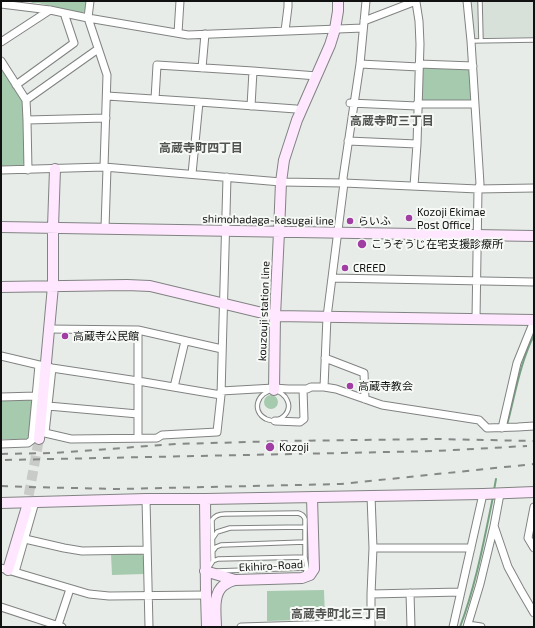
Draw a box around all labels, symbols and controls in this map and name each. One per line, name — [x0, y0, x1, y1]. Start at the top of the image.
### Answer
district label: 高蔵寺町三丁目 — [350, 114, 434, 128]
district label: 高蔵寺町四丁目 — [159, 141, 243, 155]
place label: Kozoji Ekimae Post Office — [417, 205, 485, 231]
street label: shimohadaga-kasugai line — [202, 212, 334, 228]
marker: Kozoji Ekimae Post Office — [404, 213, 414, 223]
place label: らいふ — [358, 214, 391, 228]
marker: らいふ — [345, 216, 355, 226]
place label: こうぞうじ在宅支援診療所 — [371, 237, 503, 251]
marker: こうぞうじ在宅支援診療所 — [356, 238, 368, 250]
street label: kouzouji station line — [256, 261, 272, 361]
place label: CREED — [353, 261, 386, 275]
marker: CREED — [340, 263, 350, 273]
place label: 高蔵寺公民館 — [73, 329, 139, 343]
marker: 高蔵寺公民館 — [60, 331, 70, 341]
place label: 高蔵寺教会 — [358, 379, 413, 393]
marker: 高蔵寺教会 — [345, 381, 355, 391]
place label: Kozoji — [279, 440, 309, 454]
marker: Kozoji — [264, 441, 276, 453]
street label: Ekihiro-Road — [239, 558, 303, 574]
district label: 高蔵寺町北三丁目 — [291, 607, 387, 621]

